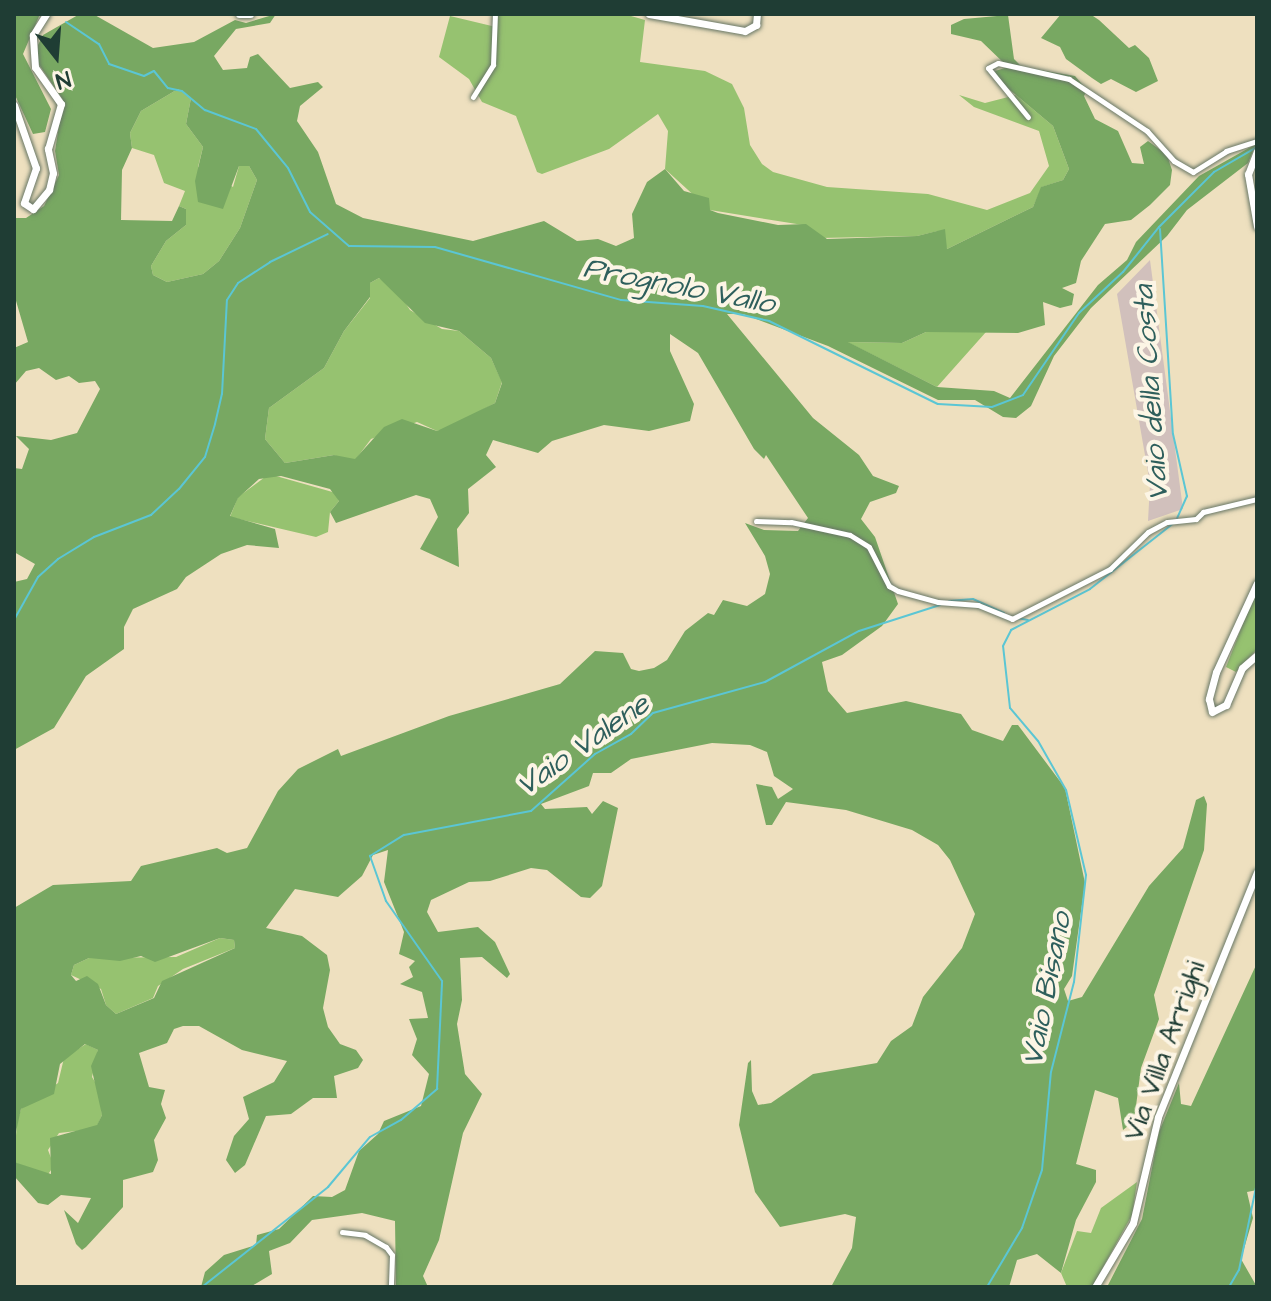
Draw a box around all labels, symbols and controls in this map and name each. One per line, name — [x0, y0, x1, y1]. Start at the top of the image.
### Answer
north arrow — [16, 16, 96, 96]
text: N — [52, 63, 74, 96]
water label: Prognolo Vallo — [580, 250, 778, 322]
water label: Vaio della Costa — [1125, 284, 1177, 502]
water label: Vaio Valene — [510, 686, 656, 804]
water label: Vaio Bisano — [1014, 909, 1080, 1069]
street label: Via Villa Arrighi — [1117, 956, 1213, 1146]

